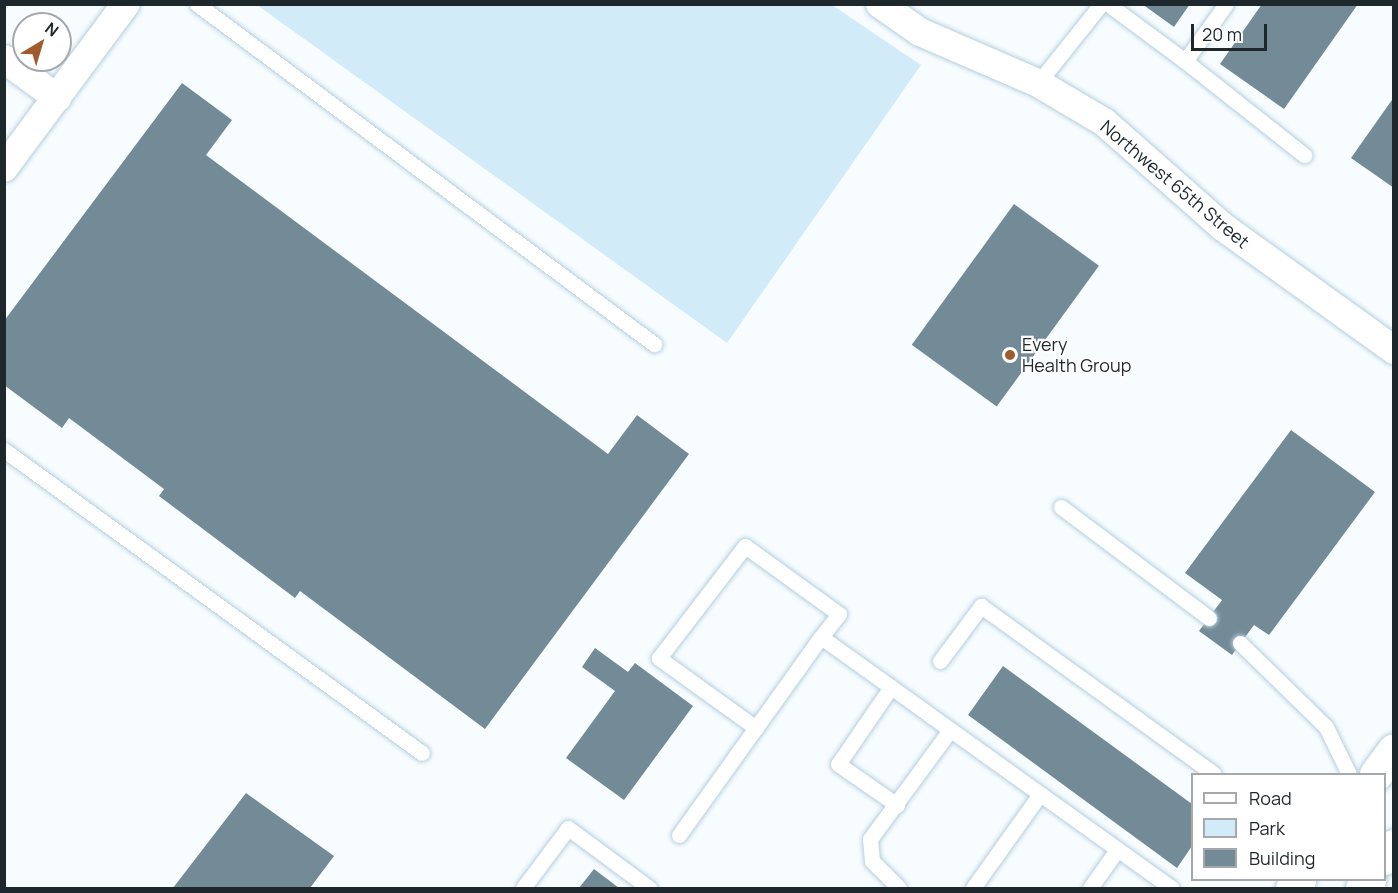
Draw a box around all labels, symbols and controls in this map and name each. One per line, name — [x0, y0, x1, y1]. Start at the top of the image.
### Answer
north arrow — [12, 12, 72, 72]
scale bar — [1194, 12, 1270, 50]
text: N — [41, 17, 63, 42]
text: 20 m — [1202, 22, 1242, 46]
street label: Northwest 65th Street — [1096, 115, 1254, 253]
place label: Every Health Group — [1022, 334, 1131, 376]
marker: Every Health Group — [1003, 348, 1017, 362]
legend — [1191, 773, 1386, 881]
text: Road — [1249, 786, 1292, 810]
text: Park — [1249, 816, 1285, 840]
text: Building — [1249, 846, 1315, 870]

